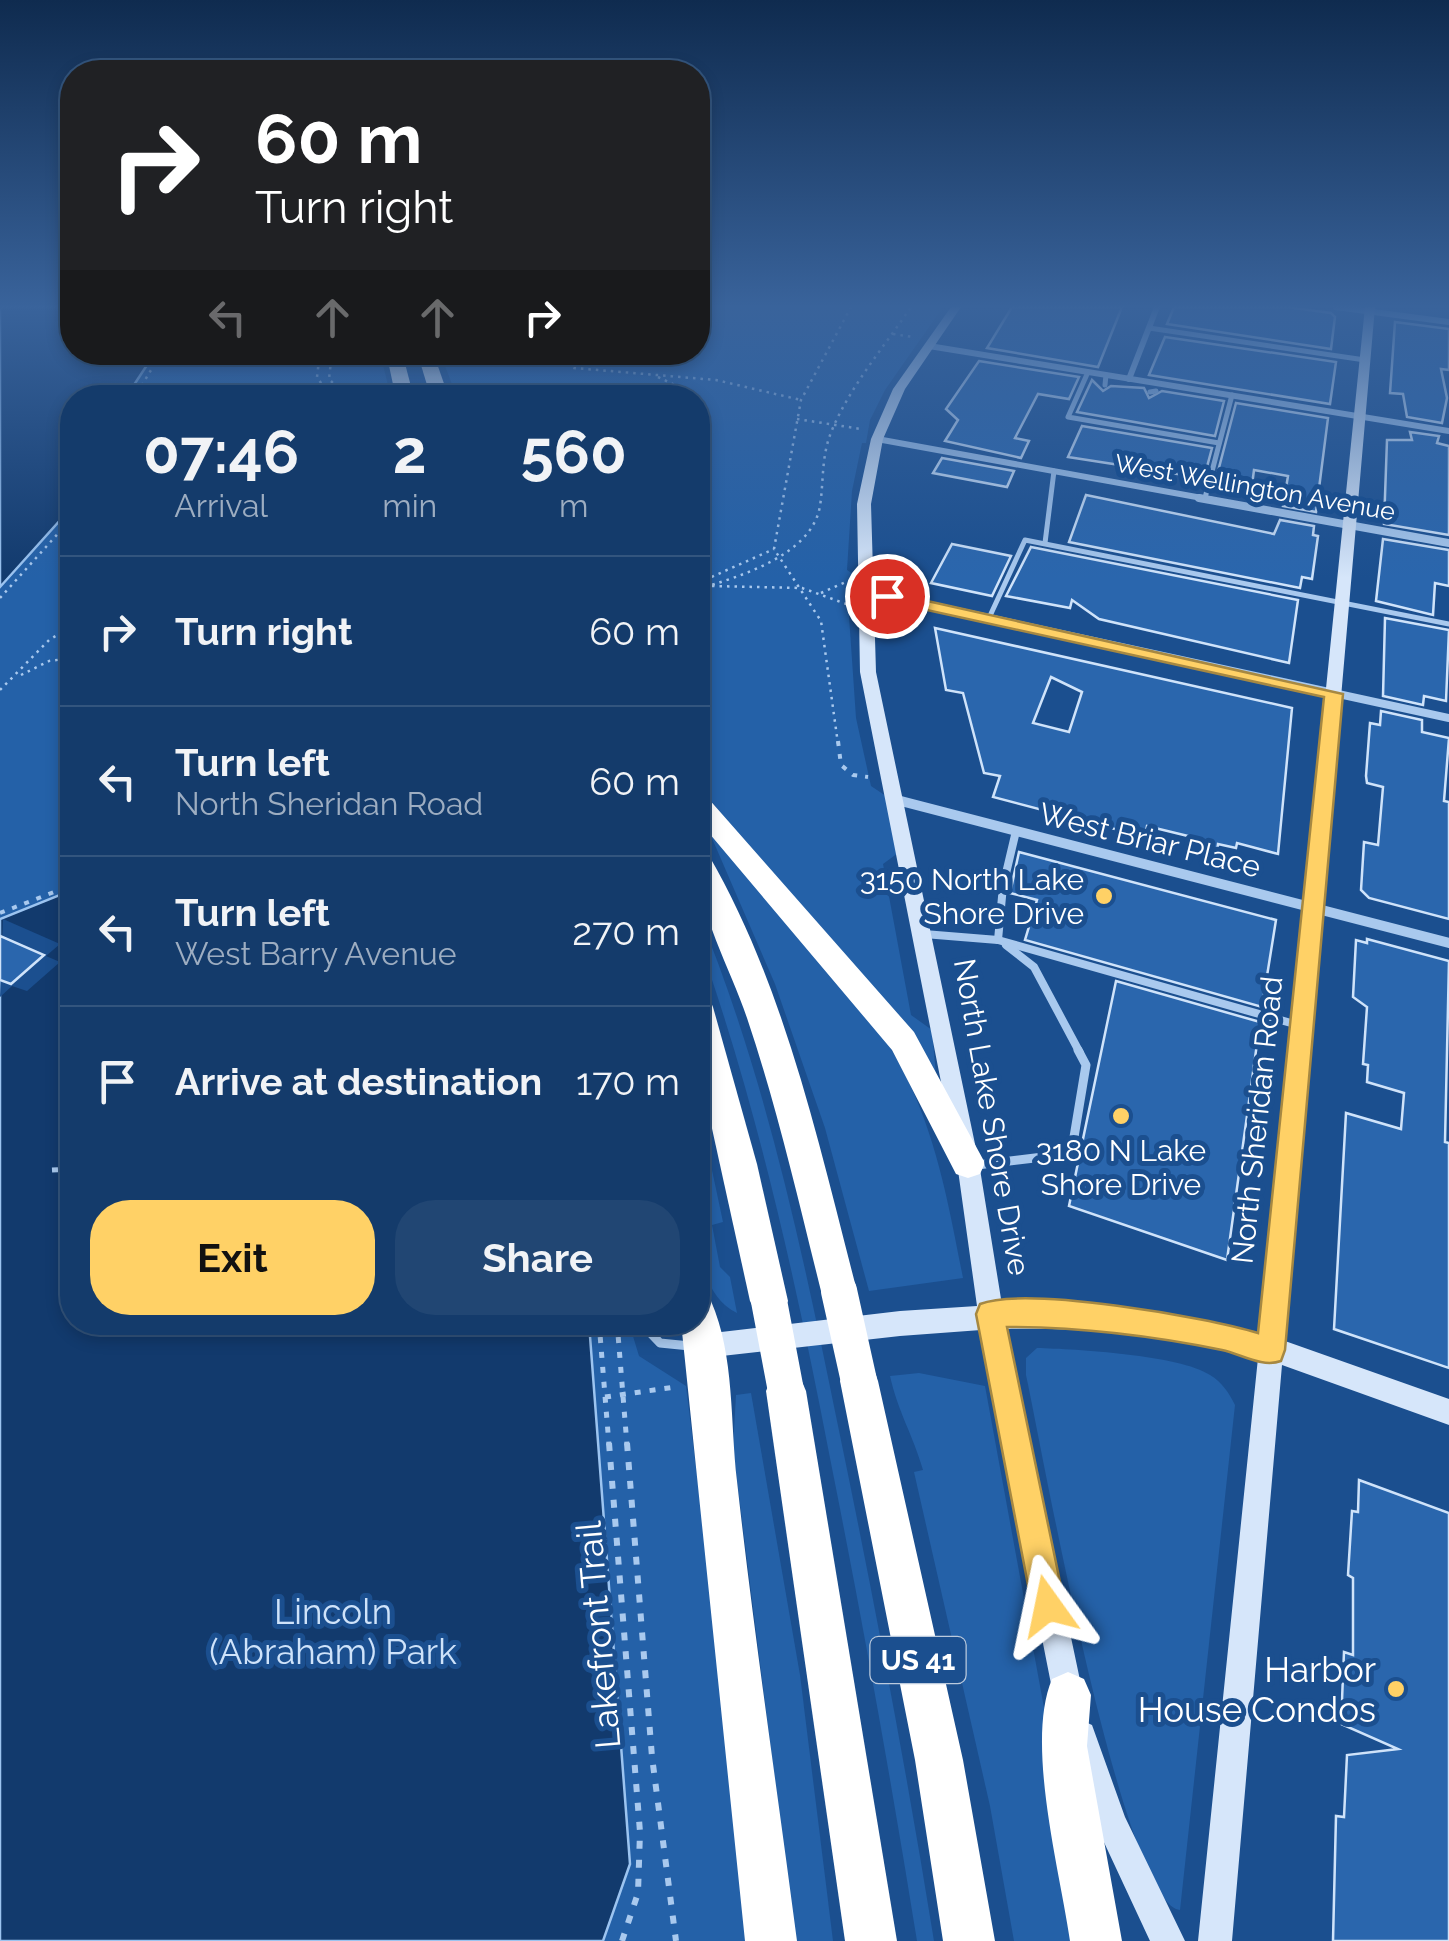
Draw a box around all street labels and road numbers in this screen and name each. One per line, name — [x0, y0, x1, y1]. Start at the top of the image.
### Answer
street label: West Wellington Avenue — [1112, 448, 1398, 526]
street label: West Briar Place — [1036, 796, 1264, 884]
street label: North Lake Shore Drive — [947, 956, 1037, 1278]
street label: North Sheridan Road — [1224, 974, 1290, 1266]
street label: Lakefront Trail — [568, 1519, 628, 1750]
road number: US 41 — [870, 1637, 966, 1683]

